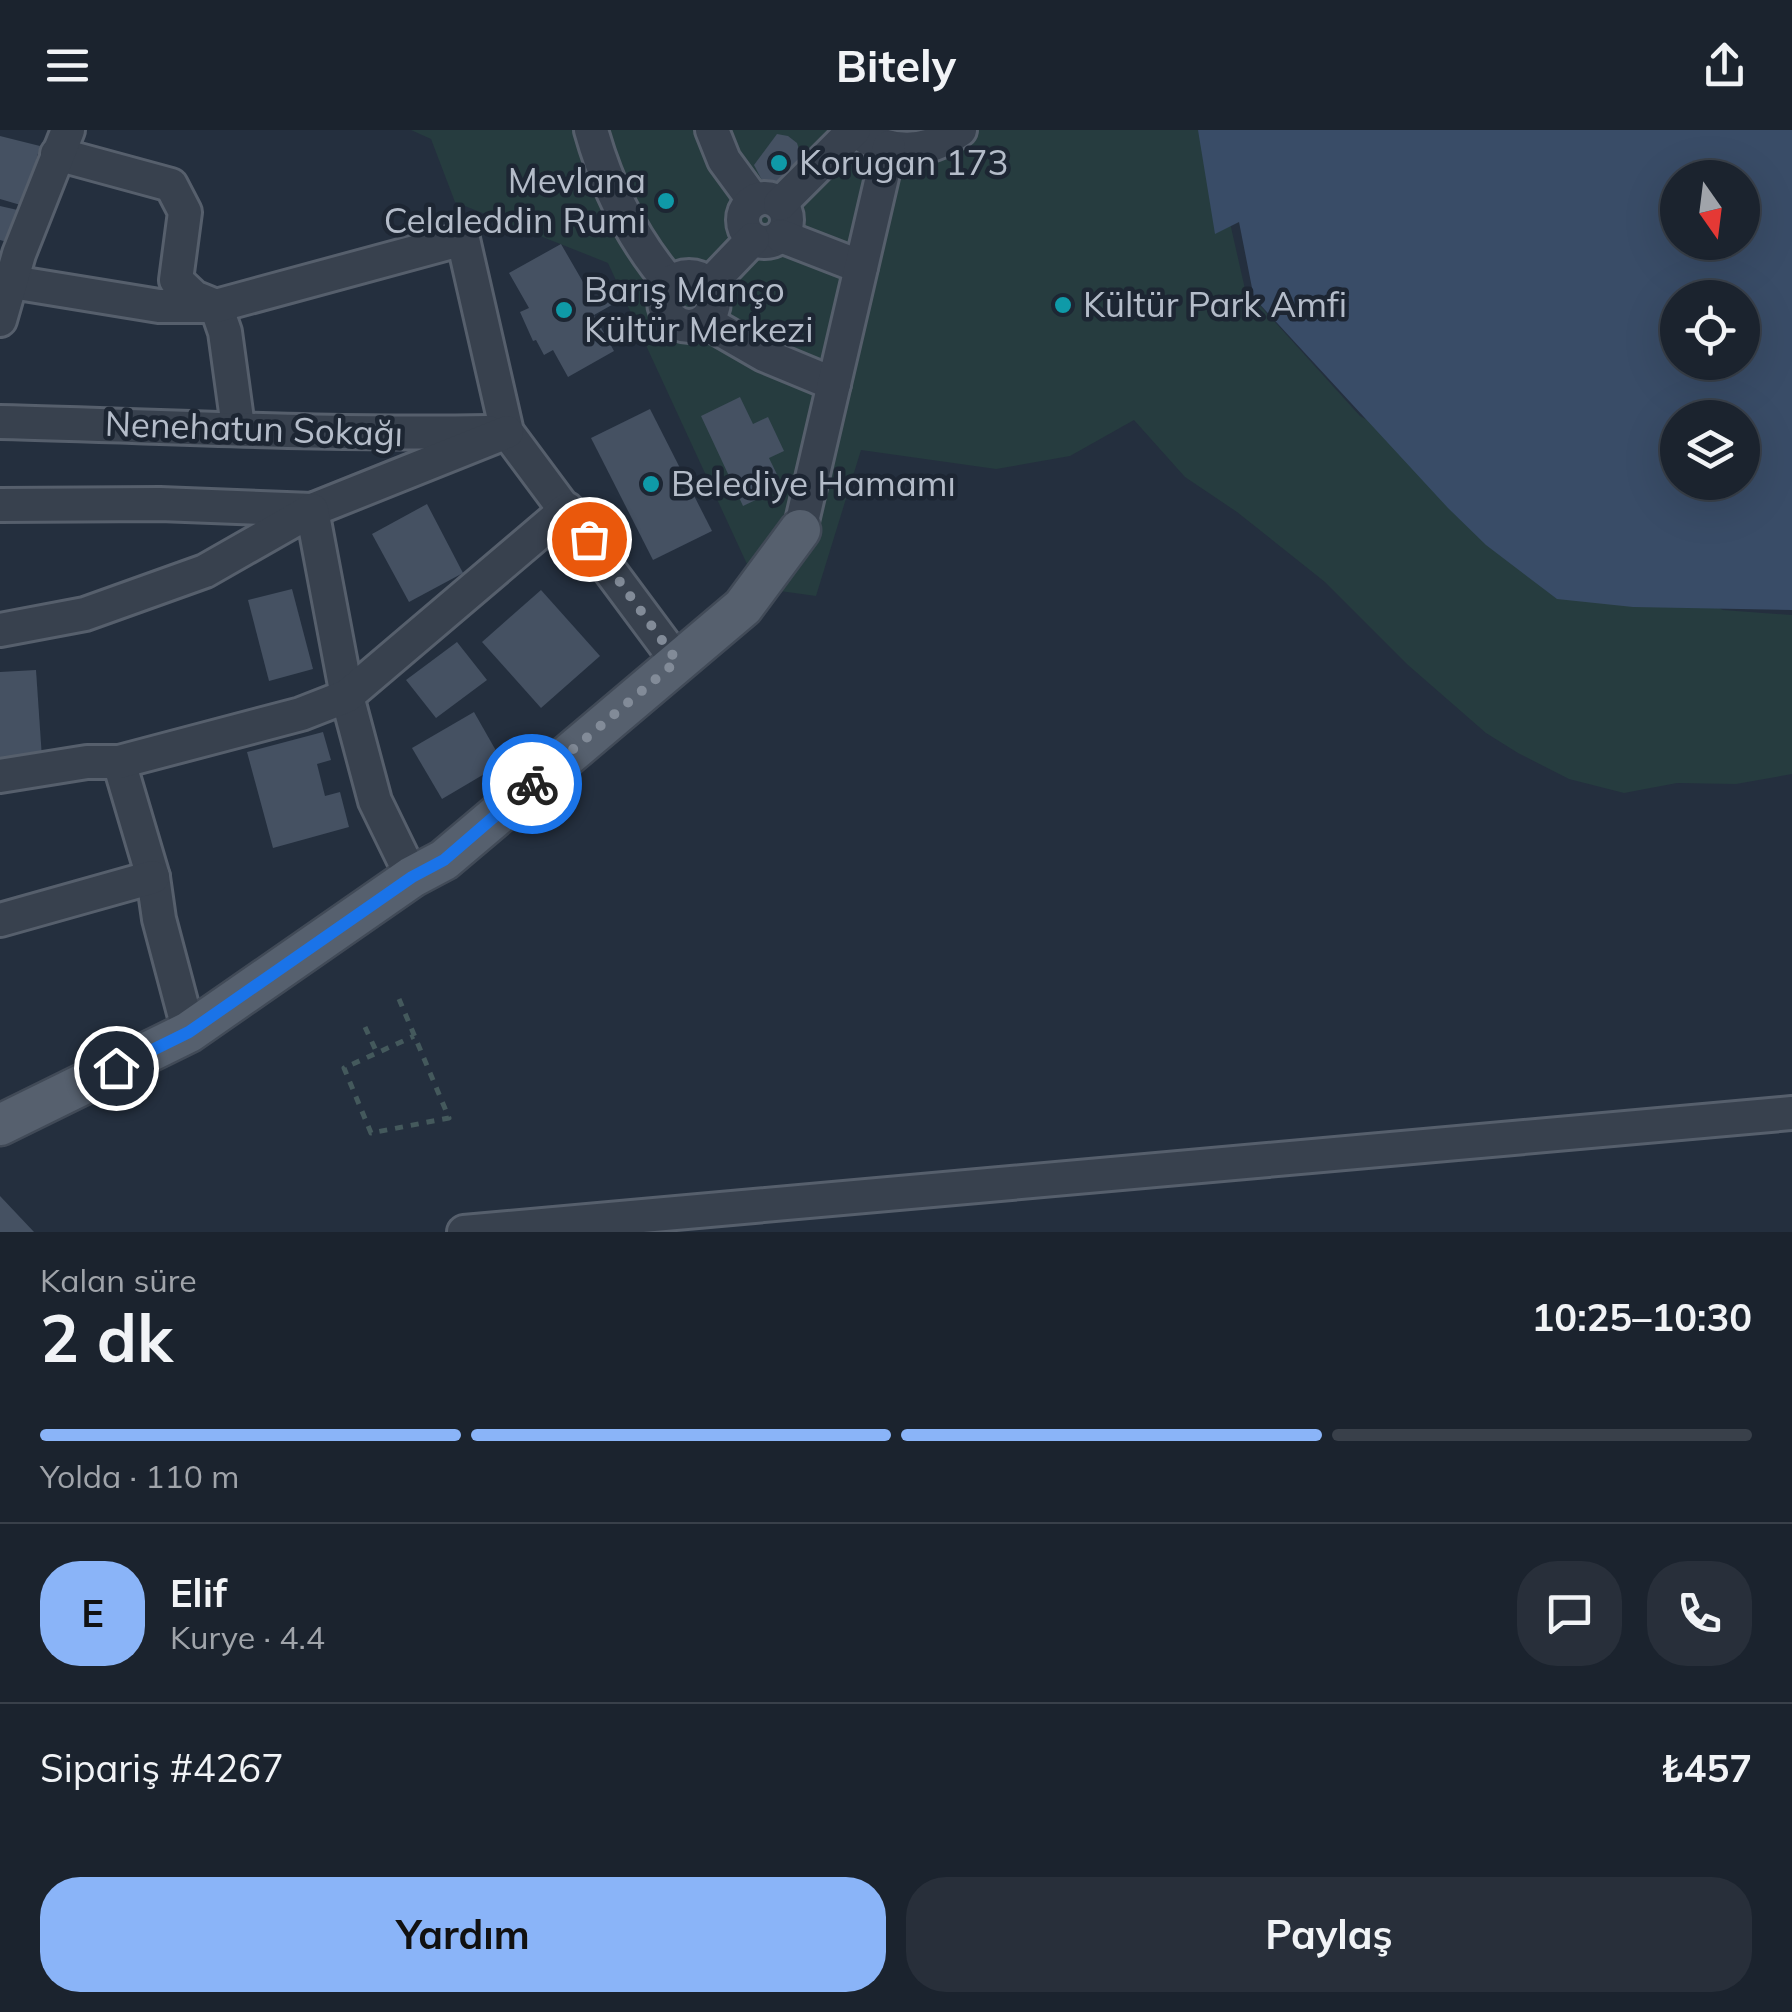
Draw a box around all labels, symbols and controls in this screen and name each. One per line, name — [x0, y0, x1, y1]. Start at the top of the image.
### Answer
text: Bitely — [836, 37, 956, 93]
icon: menu — [40, 38, 95, 93]
icon: share — [1697, 38, 1752, 93]
place label: Korugan 173 — [799, 140, 1008, 184]
marker: Korugan 173 — [768, 152, 790, 174]
place label: Mevlana Celaleddin Rumi — [384, 158, 646, 242]
north arrow — [1660, 160, 1760, 260]
map controls — [1660, 160, 1760, 500]
marker: Mevlana Celaleddin Rumi — [655, 190, 677, 212]
place label: Barış Manço Kültür Merkezi — [584, 267, 813, 351]
button: locate — [1660, 280, 1760, 380]
place label: Kültür Park Amfi — [1083, 282, 1347, 326]
marker: Kültür Park Amfi — [1052, 294, 1074, 316]
marker: Barış Manço Kültür Merkezi — [553, 299, 575, 321]
button: layers — [1660, 400, 1760, 500]
street label: Nenehatun Sokağı — [104, 401, 404, 455]
place label: Belediye Hamamı — [671, 461, 956, 505]
marker: Belediye Hamamı — [640, 473, 662, 495]
pin — [547, 497, 632, 582]
icon: bag — [562, 512, 617, 567]
courier — [482, 734, 582, 834]
icon: bike — [505, 757, 560, 812]
pin — [74, 1026, 159, 1111]
icon: home — [89, 1041, 144, 1096]
text: Kalan süre — [40, 1260, 197, 1300]
text: 10:25–10:30 — [1532, 1293, 1752, 1341]
text: 2 dk — [40, 1297, 173, 1378]
text: Yolda · 110 m — [40, 1456, 239, 1496]
button: chat — [1517, 1561, 1622, 1666]
button: phone — [1647, 1561, 1752, 1666]
text: Elif — [170, 1569, 227, 1617]
text: E — [81, 1589, 104, 1637]
text: Kurye · 4.4 — [170, 1617, 325, 1657]
text: Sipariş #4267 — [40, 1744, 284, 1792]
text: ₺457 — [1661, 1744, 1752, 1792]
button: Yardım — [40, 1877, 886, 1992]
button: Paylaş — [906, 1877, 1752, 1992]

